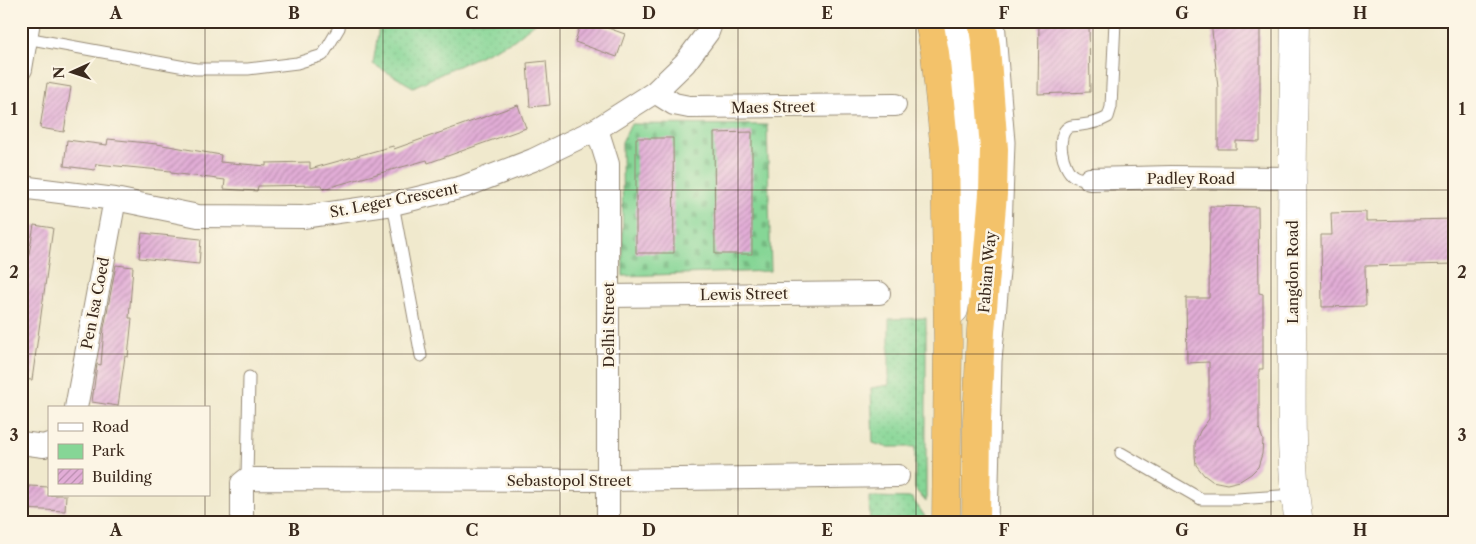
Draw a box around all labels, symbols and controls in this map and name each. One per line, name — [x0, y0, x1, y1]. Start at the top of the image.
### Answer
text: A — [109, 3, 123, 23]
text: B — [288, 3, 300, 23]
text: C — [466, 3, 478, 23]
text: D — [642, 3, 656, 23]
text: E — [821, 3, 833, 23]
text: F — [999, 3, 1010, 23]
text: G — [1175, 3, 1189, 23]
text: H — [1353, 3, 1367, 23]
north arrow — [48, 48, 98, 98]
text: N — [50, 66, 68, 79]
street label: Maes Street — [731, 97, 816, 117]
text: 1 — [10, 99, 18, 119]
text: 1 — [1458, 99, 1466, 119]
street label: Padley Road — [1147, 169, 1235, 188]
street label: St. Leger Crescent — [328, 178, 460, 222]
street label: Langdon Road — [1283, 220, 1302, 324]
street label: Fabian Way — [974, 229, 1000, 314]
street label: Pen Isa Coed — [77, 255, 113, 351]
text: 2 — [9, 262, 19, 282]
text: 2 — [1457, 262, 1467, 282]
street label: Delhi Street — [599, 282, 618, 368]
street label: Lewis Street — [700, 284, 789, 304]
legend — [48, 406, 210, 496]
text: Road — [92, 417, 129, 436]
text: 3 — [9, 425, 19, 445]
text: 3 — [1457, 425, 1467, 445]
text: Park — [92, 441, 126, 460]
text: Building — [92, 467, 152, 486]
street label: Sebastopol Street — [507, 471, 632, 490]
text: A — [109, 520, 123, 540]
text: B — [288, 520, 300, 540]
text: C — [466, 520, 478, 540]
text: D — [642, 520, 656, 540]
text: E — [821, 520, 833, 540]
text: F — [999, 520, 1010, 540]
text: G — [1175, 520, 1189, 540]
text: H — [1353, 520, 1367, 540]

